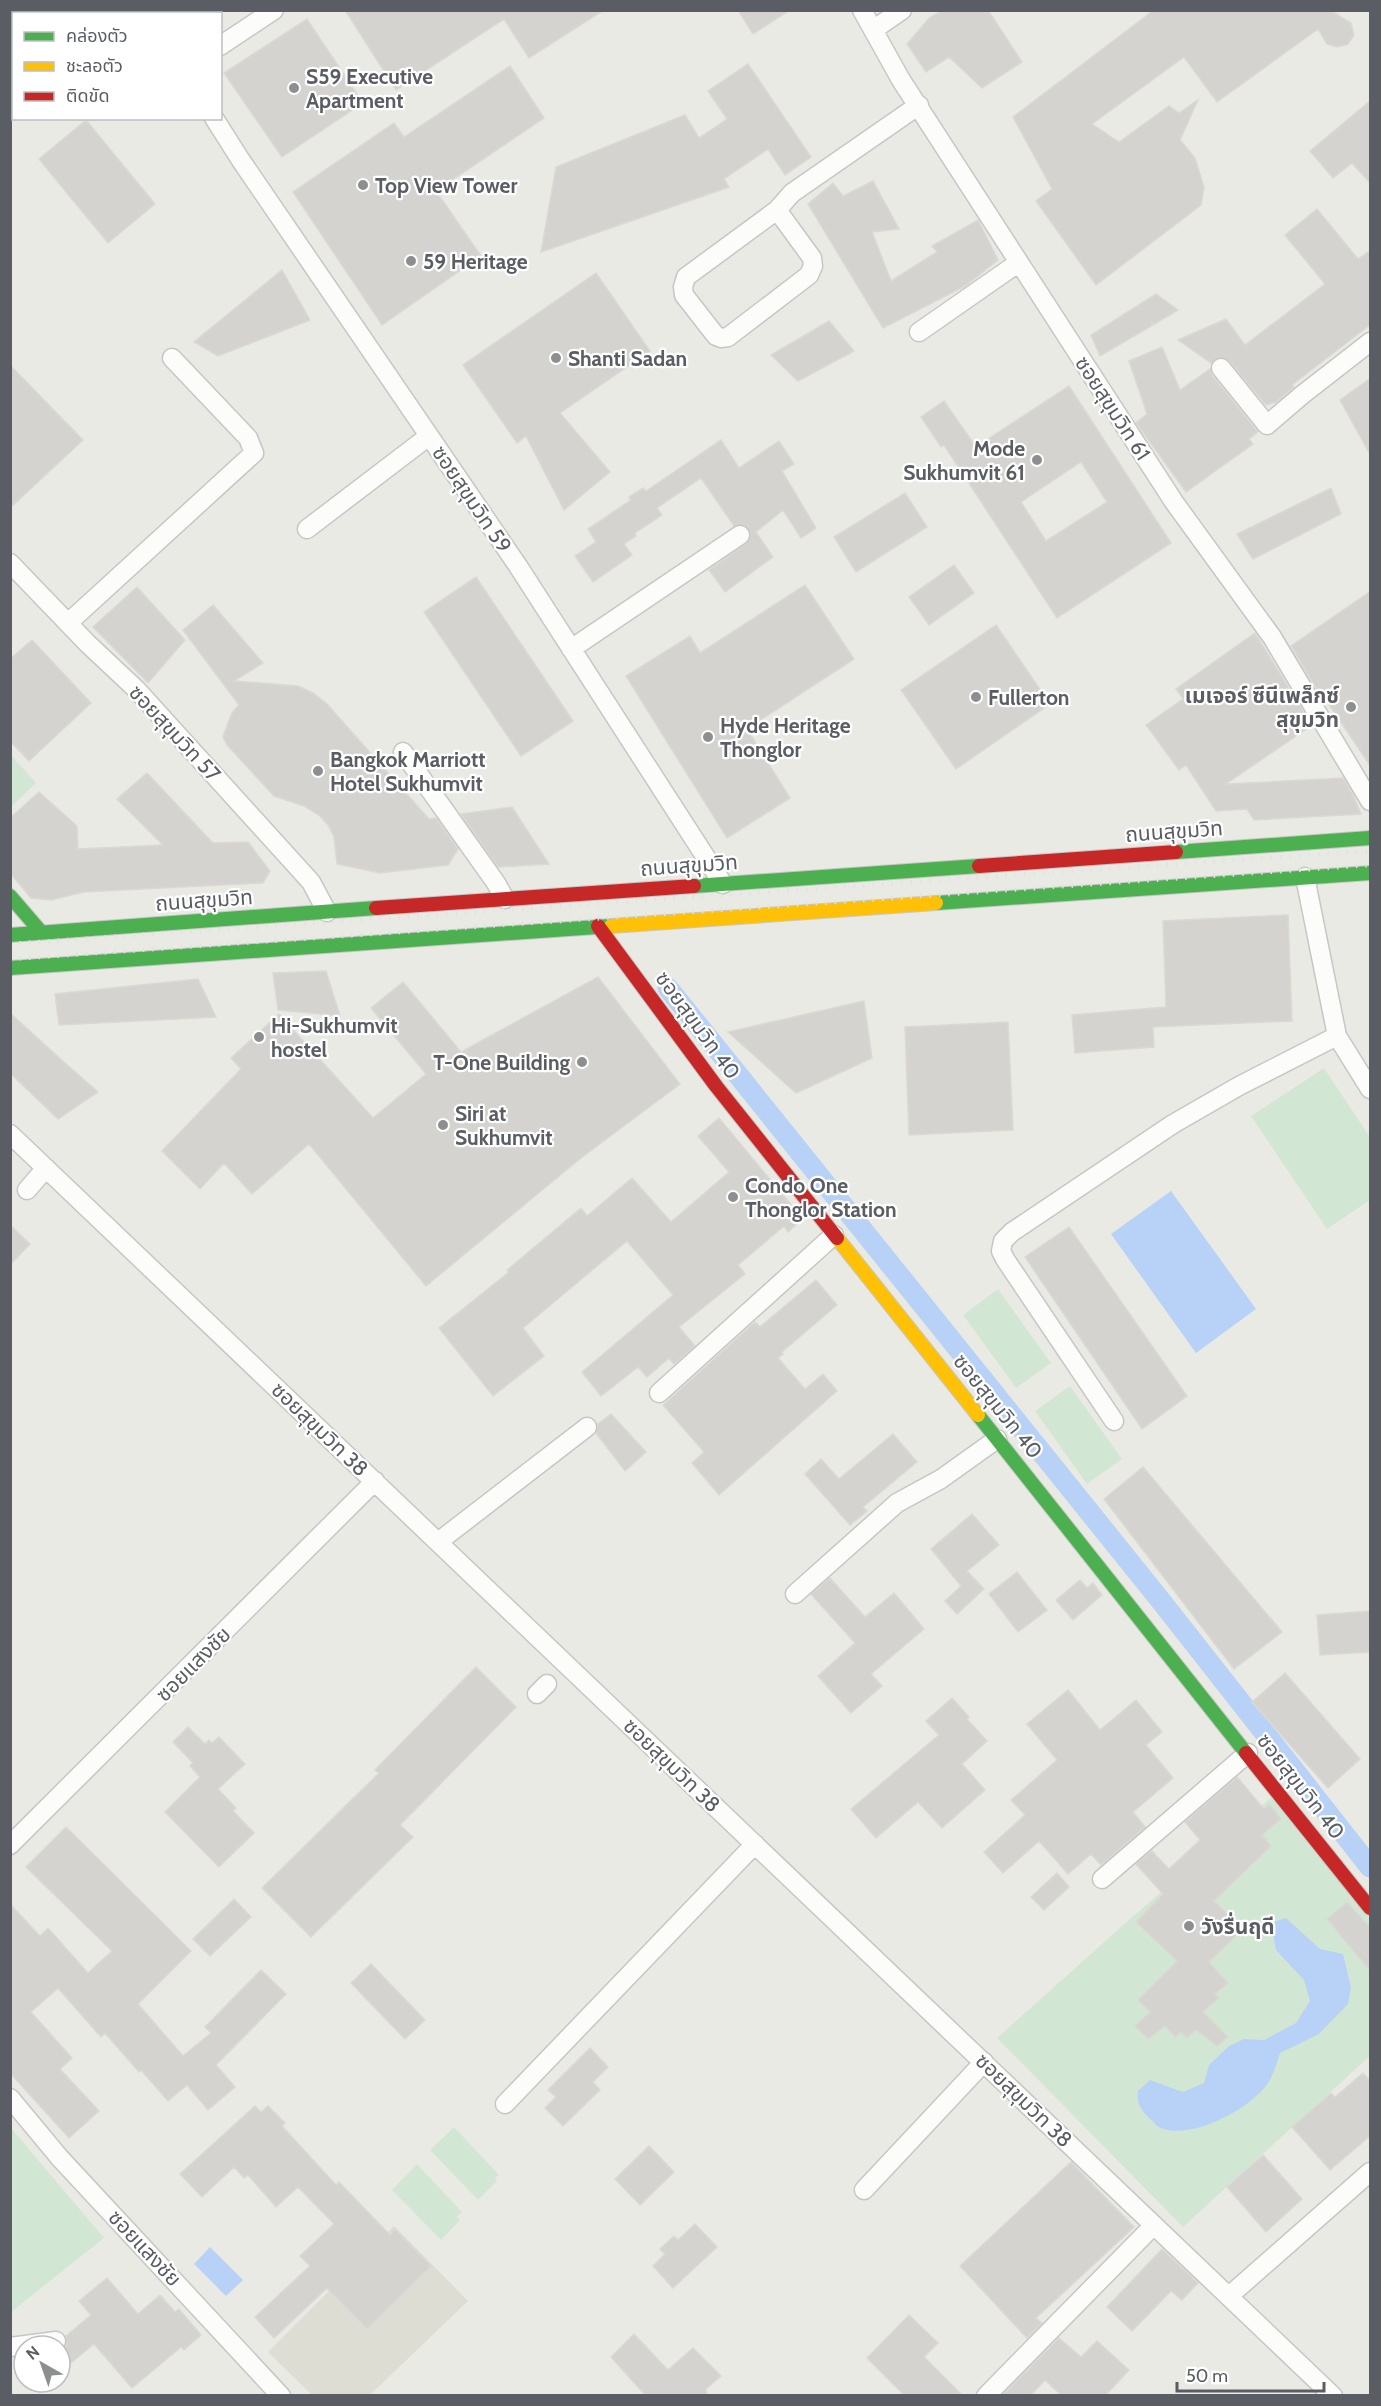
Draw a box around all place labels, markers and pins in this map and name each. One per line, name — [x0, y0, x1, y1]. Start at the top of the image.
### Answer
place label: S59 Executive Apartment — [306, 64, 433, 113]
marker: S59 Executive Apartment — [287, 81, 301, 95]
place label: Top View Tower — [375, 173, 517, 198]
marker: Top View Tower — [356, 178, 370, 192]
place label: 59 Heritage — [423, 249, 528, 274]
marker: 59 Heritage — [404, 254, 418, 268]
place label: Shanti Sadan — [568, 346, 687, 371]
marker: Shanti Sadan — [549, 351, 563, 365]
place label: Mode Sukhumvit 61 — [903, 436, 1025, 485]
marker: Mode Sukhumvit 61 — [1030, 453, 1044, 467]
place label: เมเจอร์ ซีนีเพล็กซ์ สุขุมวิท — [1185, 683, 1340, 733]
place label: Fullerton — [988, 685, 1069, 710]
marker: Fullerton — [969, 690, 983, 704]
marker: เมเจอร์ ซีนีเพล็กซ์ สุขุมวิท — [1344, 700, 1358, 714]
place label: Hyde Heritage Thonglor — [720, 713, 851, 762]
marker: Hyde Heritage Thonglor — [701, 730, 715, 744]
place label: Bangkok Marriott Hotel Sukhumvit — [330, 747, 485, 796]
marker: Bangkok Marriott Hotel Sukhumvit — [311, 764, 325, 778]
place label: Hi-Sukhumvit hostel — [271, 1013, 398, 1062]
marker: Hi-Sukhumvit hostel — [252, 1030, 266, 1044]
place label: T-One Building — [433, 1050, 570, 1075]
marker: T-One Building — [575, 1055, 589, 1069]
place label: Siri at Sukhumvit — [455, 1101, 553, 1150]
marker: Siri at Sukhumvit — [436, 1118, 450, 1132]
place label: Condo One Thonglor Station — [745, 1173, 897, 1222]
marker: Condo One Thonglor Station — [726, 1190, 740, 1204]
place label: วังรื่นฤดี — [1201, 1912, 1275, 1939]
marker: วังรื่นฤดี — [1182, 1919, 1196, 1933]

